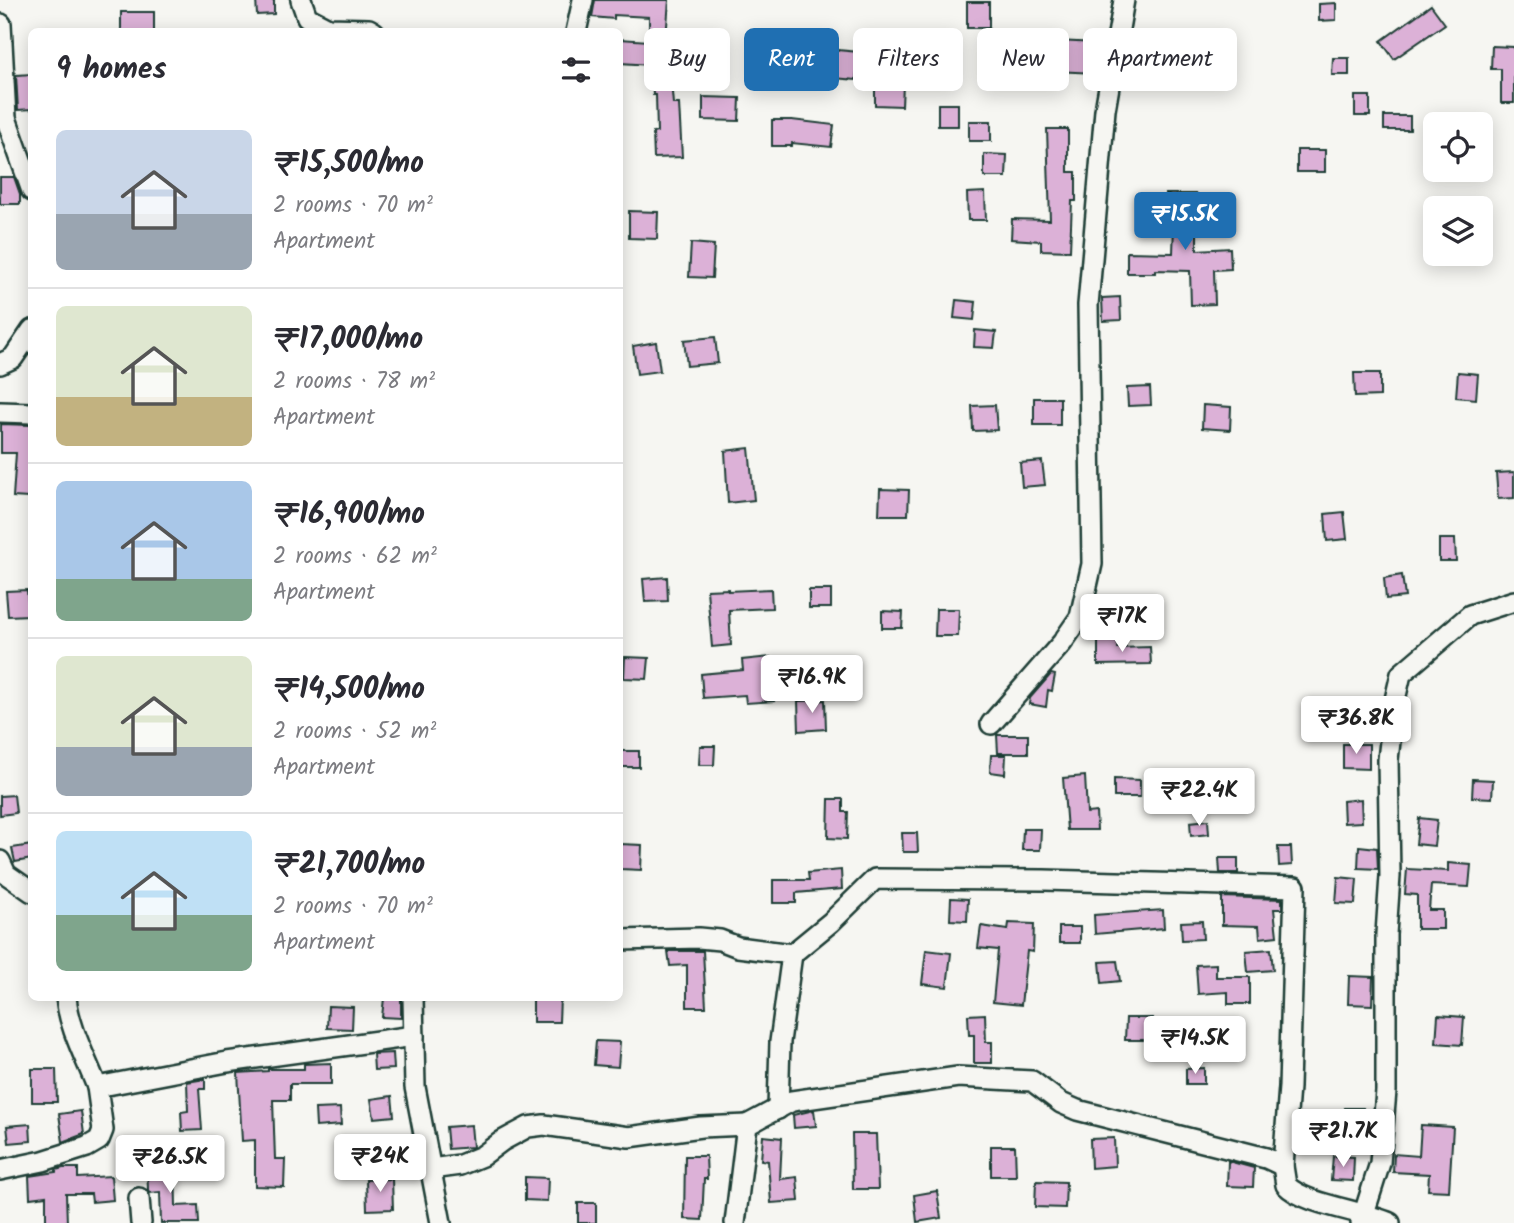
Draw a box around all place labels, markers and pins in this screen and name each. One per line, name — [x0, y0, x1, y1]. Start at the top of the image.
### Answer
pin: ₹15.5K — [1128, 192, 1242, 252]
pin: ₹17K — [1081, 594, 1163, 654]
pin: ₹16.9K — [755, 656, 869, 715]
pin: ₹36.8K — [1299, 696, 1413, 756]
pin: ₹22.4K — [1142, 768, 1256, 828]
pin: ₹14.5K — [1138, 1016, 1252, 1076]
pin: ₹21.7K — [1286, 1110, 1400, 1169]
pin: ₹24K — [339, 1134, 421, 1194]
pin: ₹26.5K — [113, 1136, 227, 1195]

